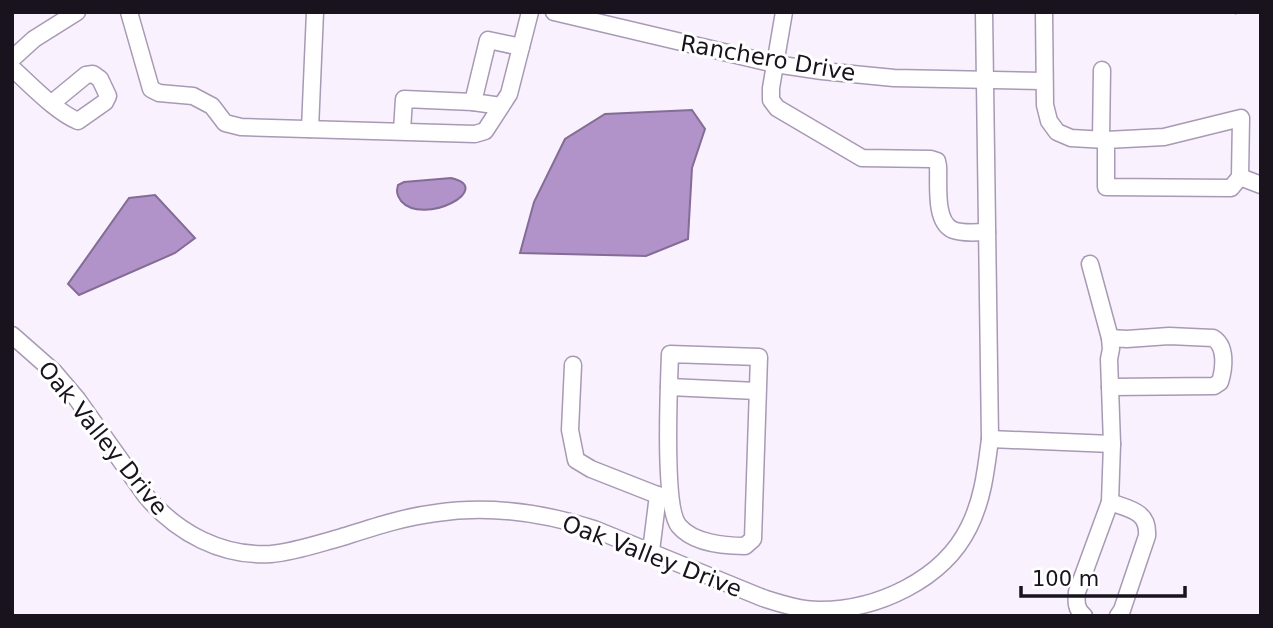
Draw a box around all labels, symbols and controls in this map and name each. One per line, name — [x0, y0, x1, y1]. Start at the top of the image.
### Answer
street label: Ranchero Drive — [679, 30, 857, 86]
street label: Oak Valley Drive — [33, 356, 173, 520]
street label: Oak Valley Drive — [559, 510, 745, 602]
scale bar — [1021, 554, 1186, 598]
text: 100 m — [1032, 567, 1099, 591]

